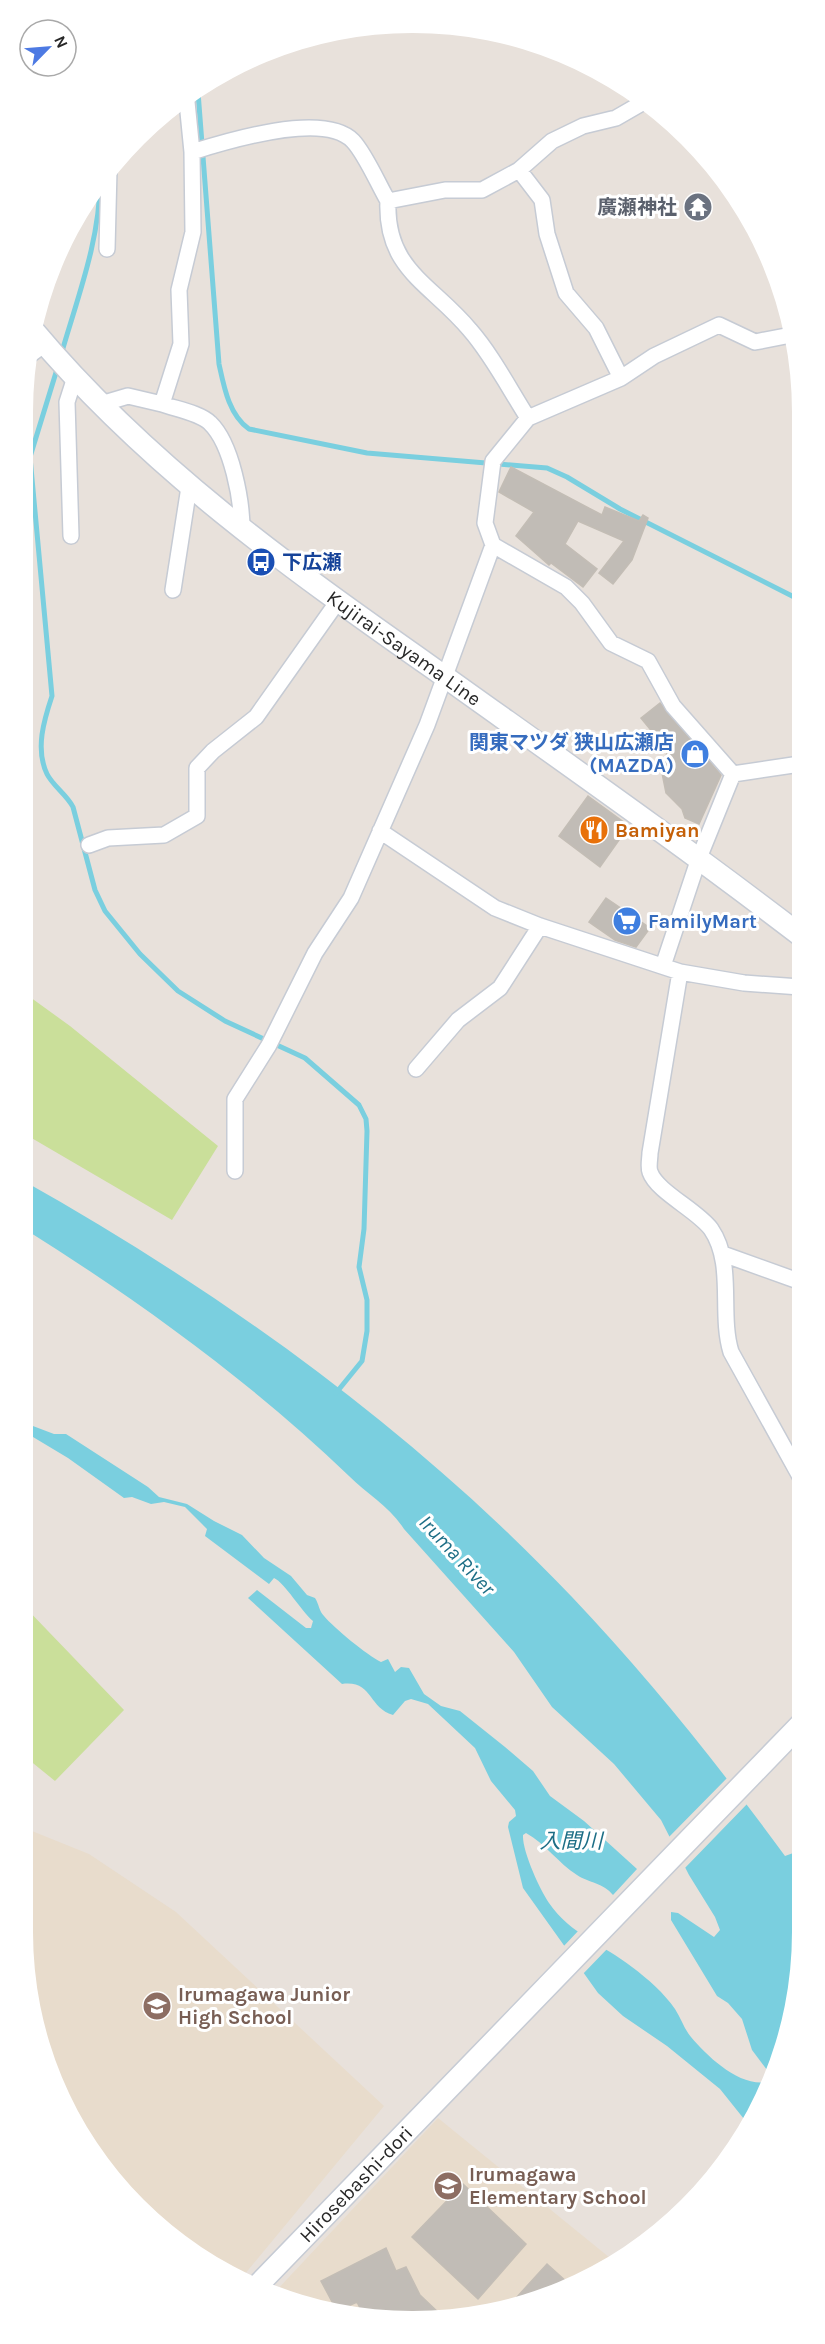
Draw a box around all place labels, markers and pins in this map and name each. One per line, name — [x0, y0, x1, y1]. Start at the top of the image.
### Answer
temple icon: 廣瀬神社 — [682, 191, 714, 223]
place label: 廣瀬神社 — [597, 196, 677, 219]
bus stop icon: 下広瀬 — [245, 546, 277, 578]
place label: 下広瀬 — [282, 551, 342, 574]
place label: 関東マツダ 狭山広瀬店 (MAZDA) — [469, 731, 674, 777]
shop icon: 関東マツダ 狭山広瀬店 (MAZDA) — [679, 738, 711, 770]
restaurant icon: Bamiyan — [578, 814, 610, 846]
place label: Bamiyan — [615, 819, 699, 842]
supermarket icon: FamilyMart — [611, 905, 643, 937]
place label: FamilyMart — [648, 910, 757, 933]
place label: Irumagawa Junior High School — [178, 1983, 350, 2029]
school or university icon: Irumagawa Junior High School — [141, 1990, 173, 2022]
place label: Irumagawa Elementary School — [469, 2163, 647, 2209]
school or university icon: Irumagawa Elementary School — [432, 2170, 464, 2202]

